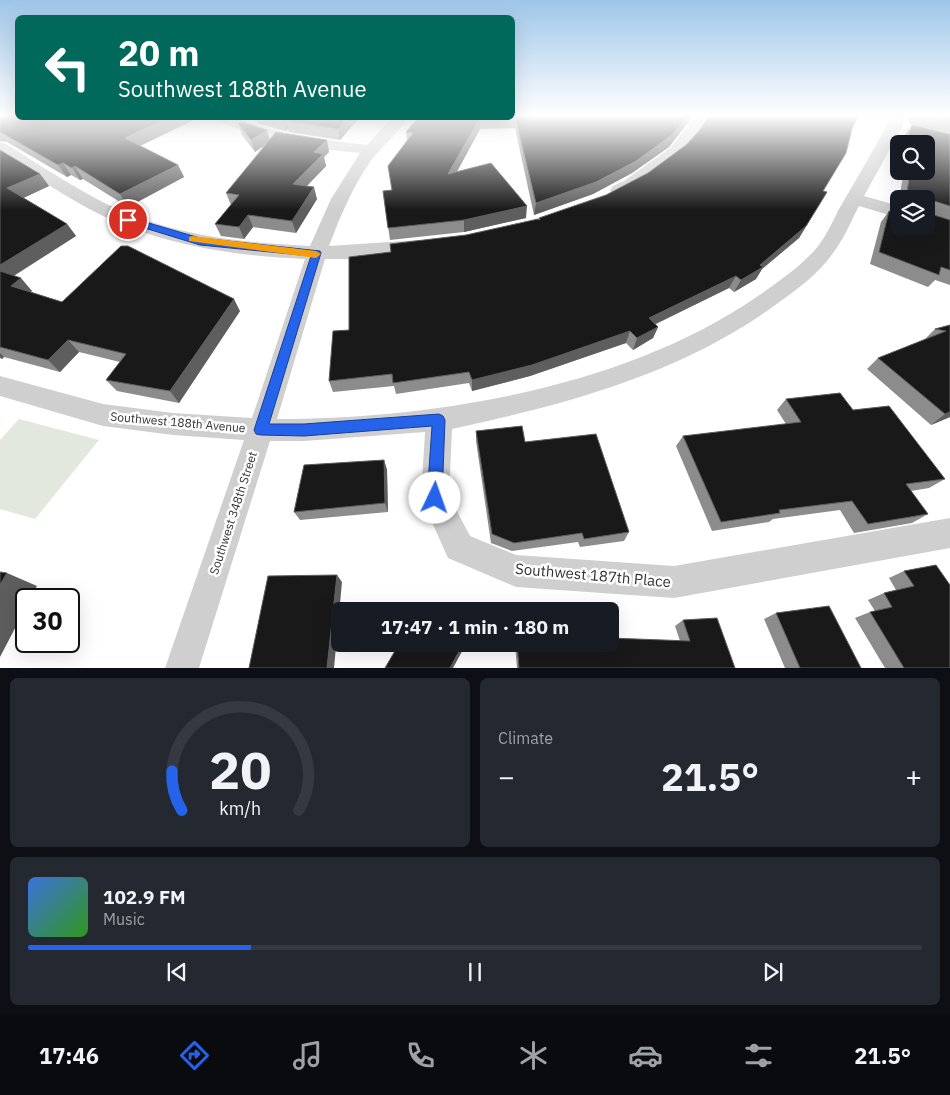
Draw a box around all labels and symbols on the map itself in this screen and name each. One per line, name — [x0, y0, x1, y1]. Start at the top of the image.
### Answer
pin — [107, 199, 149, 241]
street label: Southwest 188th Avenue — [110, 409, 247, 435]
street label: Southwest 348th Street — [206, 450, 260, 576]
position arrow — [408, 471, 460, 523]
street label: Southwest 187th Place — [514, 559, 672, 591]
speed limit sign: 30 — [15, 588, 80, 653]

